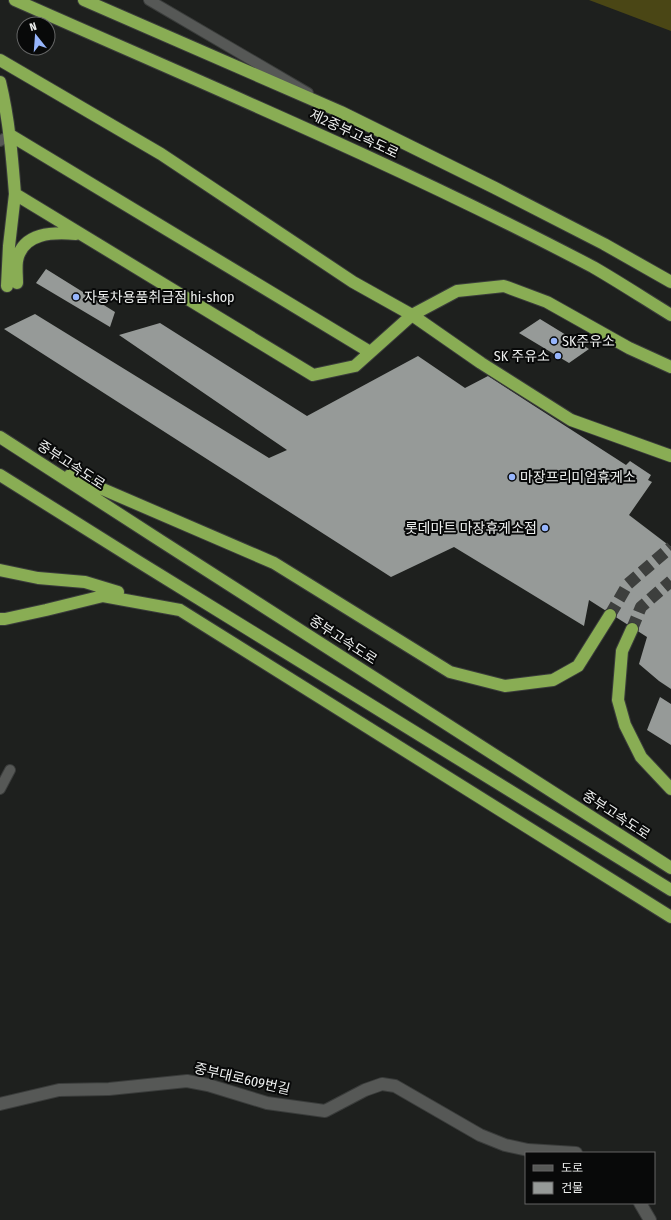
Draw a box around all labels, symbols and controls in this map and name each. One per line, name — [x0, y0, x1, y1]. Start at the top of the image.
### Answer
north arrow — [16, 16, 56, 56]
text: N — [28, 20, 38, 34]
street label: 제2중부고속도로 — [307, 106, 401, 162]
place label: 자동차용품취급점 hi-shop — [84, 289, 235, 306]
marker: 자동차용품취급점 hi-shop — [71, 292, 81, 302]
place label: SK주유소 — [562, 333, 615, 350]
marker: SK주유소 — [549, 336, 559, 346]
place label: SK 주유소 — [494, 348, 550, 365]
marker: SK 주유소 — [553, 351, 563, 361]
street label: 중부고속도로 — [34, 437, 108, 493]
place label: 마장프리미엄휴게소 — [520, 469, 636, 486]
marker: 마장프리미엄휴게소 — [507, 472, 517, 482]
place label: 롯데마트 마장휴게소점 — [405, 520, 537, 537]
marker: 롯데마트 마장휴게소점 — [540, 523, 550, 533]
street label: 중부고속도로 — [306, 612, 380, 668]
street label: 중부고속도로 — [579, 787, 653, 843]
street label: 중부대로609번길 — [192, 1060, 292, 1098]
legend — [525, 1152, 655, 1204]
text: 도로 — [561, 1161, 583, 1175]
text: 건물 — [561, 1181, 583, 1195]

